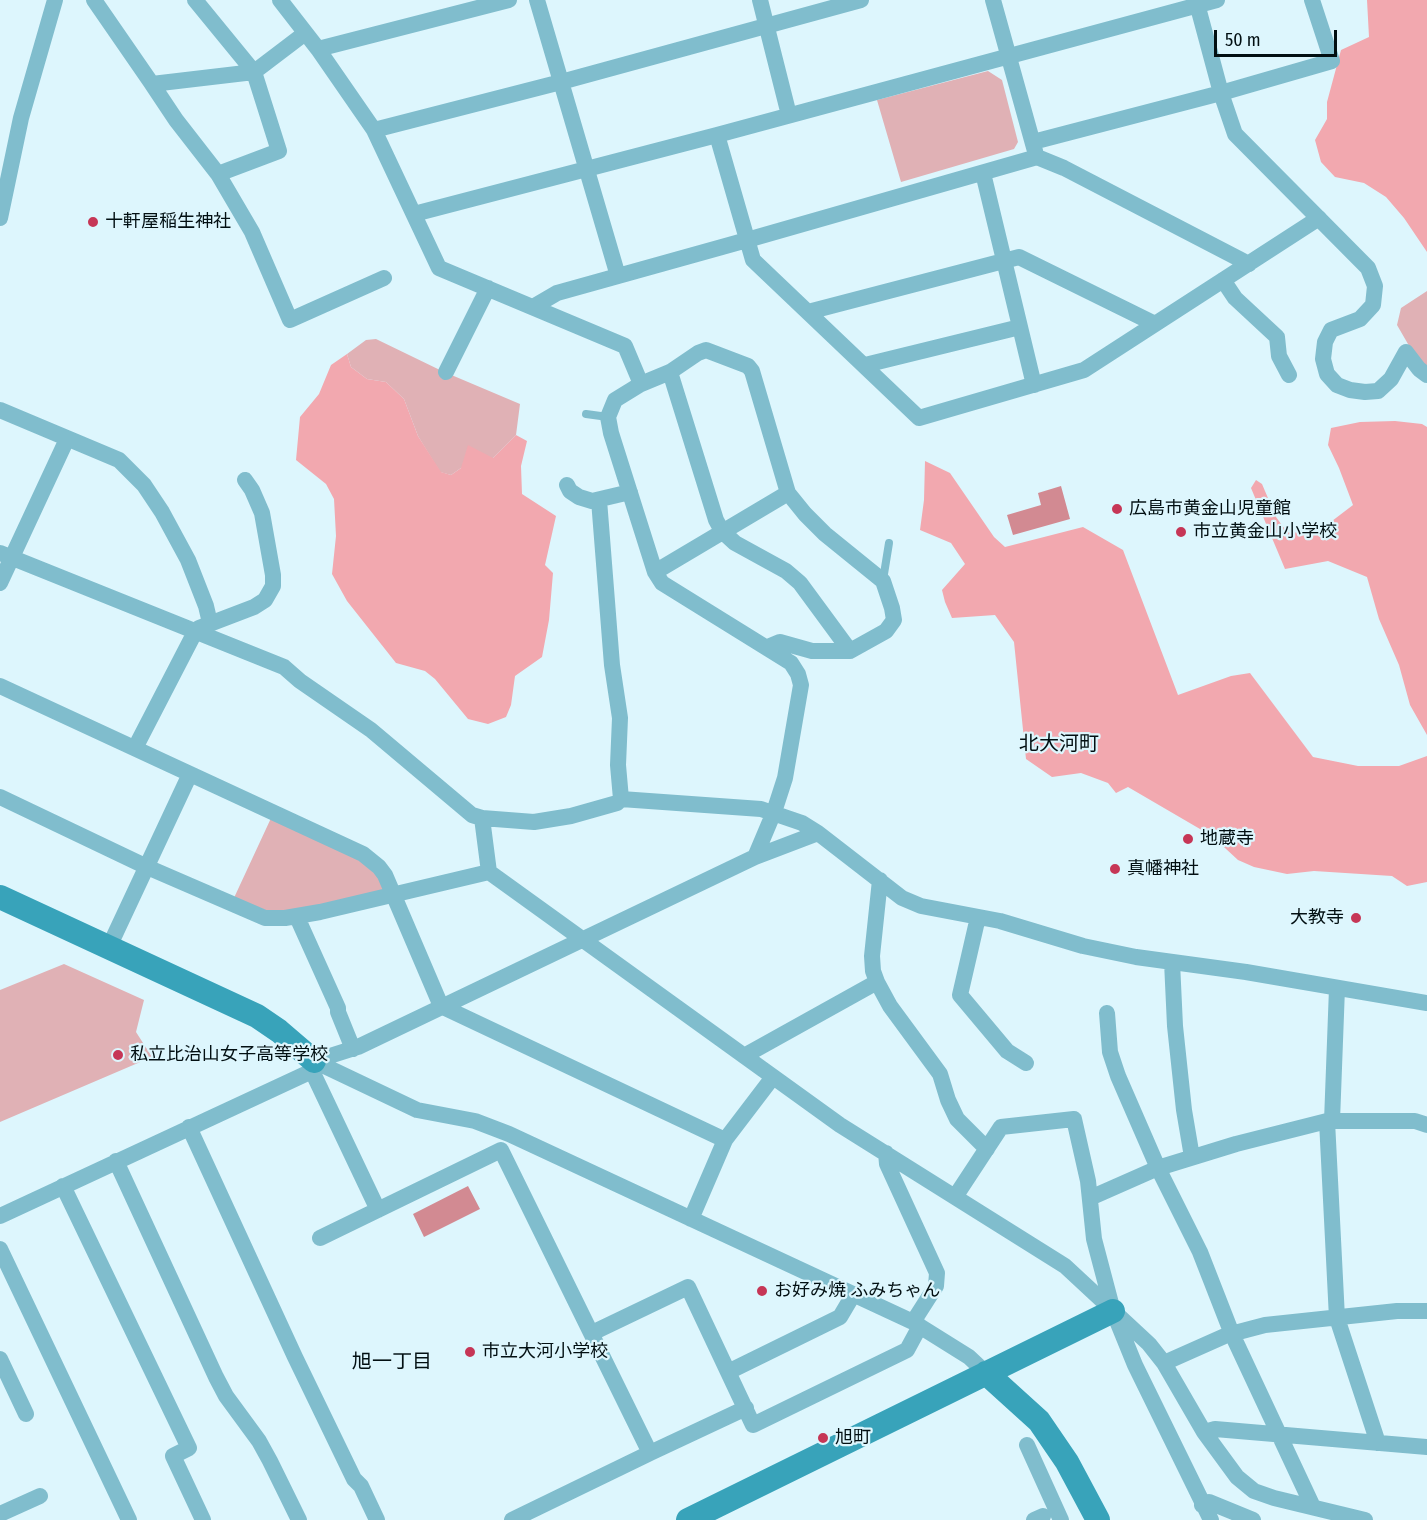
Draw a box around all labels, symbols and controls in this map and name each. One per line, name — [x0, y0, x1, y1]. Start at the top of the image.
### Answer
scale bar — [1217, 18, 1340, 56]
text: 50 m — [1225, 29, 1261, 51]
place label: 十軒屋稲生神社 — [105, 211, 231, 233]
marker: 十軒屋稲生神社 — [86, 215, 100, 229]
place label: 広島市黄金山児童館 — [1129, 498, 1291, 520]
marker: 広島市黄金山児童館 — [1110, 502, 1124, 516]
place label: 市立黄金山小学校 — [1193, 521, 1337, 543]
marker: 市立黄金山小学校 — [1174, 525, 1188, 539]
district label: 北大河町 — [1019, 732, 1099, 756]
place label: 地蔵寺 — [1200, 828, 1254, 850]
marker: 地蔵寺 — [1181, 832, 1195, 846]
place label: 真幡神社 — [1127, 858, 1199, 880]
marker: 真幡神社 — [1108, 862, 1122, 876]
place label: 大教寺 — [1290, 907, 1344, 929]
marker: 大教寺 — [1349, 911, 1363, 925]
place label: 私立比治山女子高等学校 — [130, 1044, 328, 1066]
marker: 私立比治山女子高等学校 — [111, 1048, 125, 1062]
place label: お好み焼 ふみちゃん — [774, 1280, 940, 1302]
marker: お好み焼 ふみちゃん — [755, 1284, 769, 1298]
place label: 市立大河小学校 — [482, 1341, 608, 1363]
marker: 市立大河小学校 — [463, 1345, 477, 1359]
district label: 旭一丁目 — [352, 1350, 432, 1374]
place label: 旭町 — [835, 1427, 871, 1449]
marker: 旭町 — [816, 1431, 830, 1445]

